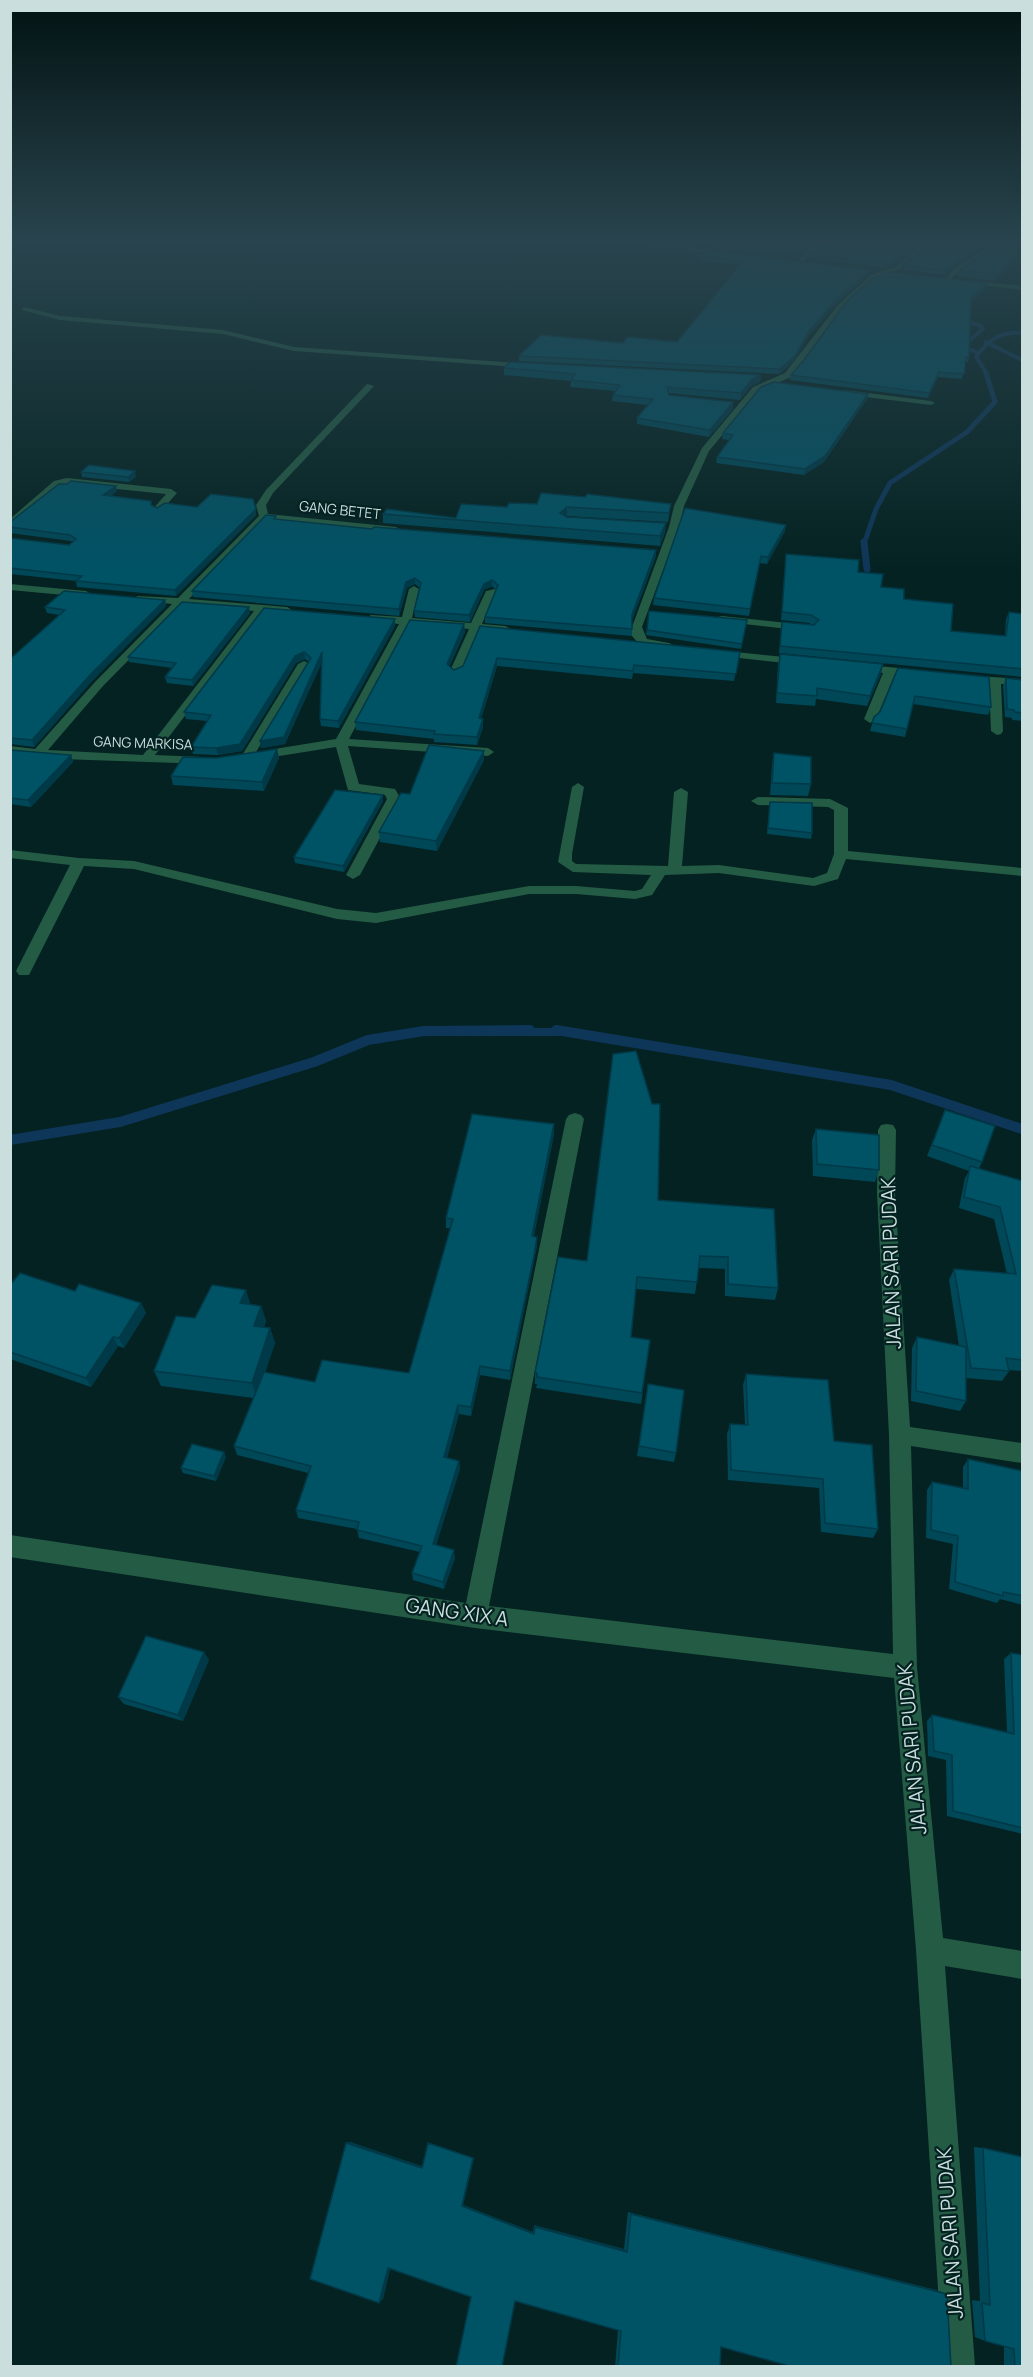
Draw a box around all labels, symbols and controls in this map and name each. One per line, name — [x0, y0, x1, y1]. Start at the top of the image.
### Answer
street label: GANG BETET — [298, 496, 382, 523]
street label: GANG MARKISA — [93, 731, 193, 754]
street label: JALAN SARI PUDAK — [874, 1176, 907, 1349]
street label: GANG XIX A — [404, 1591, 511, 1632]
street label: JALAN SARI PUDAK — [891, 1662, 932, 1836]
street label: JALAN SARI PUDAK — [930, 2146, 969, 2320]

